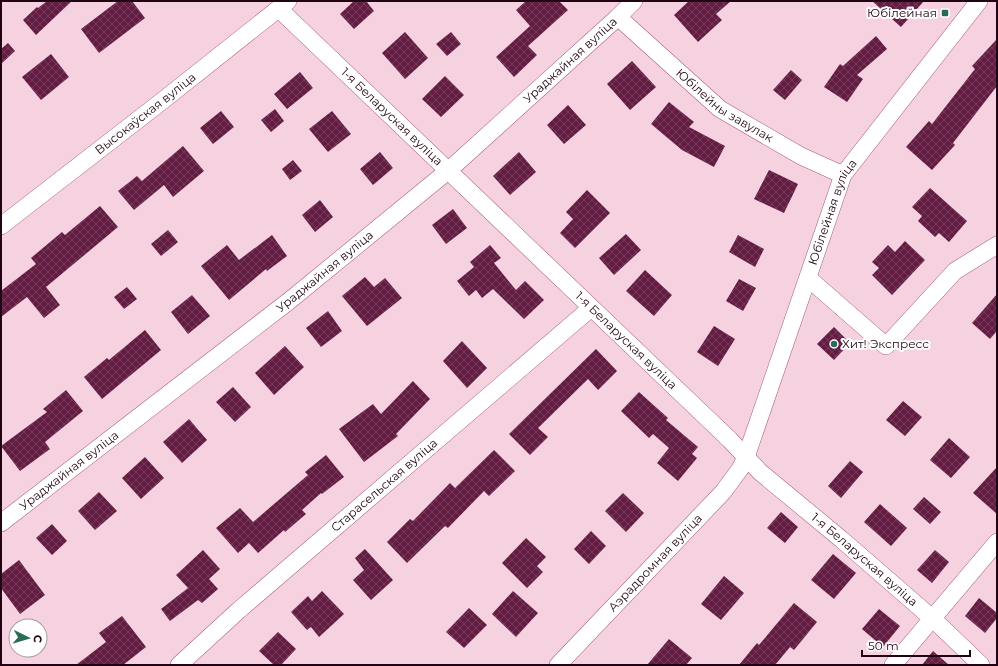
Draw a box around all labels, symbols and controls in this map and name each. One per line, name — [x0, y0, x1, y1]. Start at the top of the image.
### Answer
place label: Юбілейная — [867, 5, 937, 20]
marker: Юбілейная — [940, 8, 950, 18]
street label: Ураджайная вуліца — [520, 14, 620, 106]
street label: 1-я Беларуская вуліца — [338, 64, 446, 169]
street label: Юбілейны завулак — [673, 65, 776, 145]
street label: Высокаўская вуліца — [92, 69, 199, 157]
street label: Юбілейная вуліца — [805, 156, 860, 267]
street label: Ураджайная вуліца — [273, 227, 376, 315]
street label: 1-я Беларуская вуліца — [572, 288, 680, 392]
place label: Хит! Экспресс — [842, 336, 929, 351]
marker: Хит! Экспресс — [829, 339, 839, 349]
street label: Ураджайная вуліца — [16, 427, 121, 513]
street label: Старасельская вуліца — [328, 435, 440, 535]
street label: 1-я Беларуская вуліца — [808, 510, 921, 609]
street label: Аэрадромная вуліца — [605, 511, 705, 615]
north arrow — [8, 618, 48, 658]
scale bar — [862, 632, 970, 658]
text: С — [31, 634, 45, 643]
text: 50 m — [868, 638, 899, 653]

